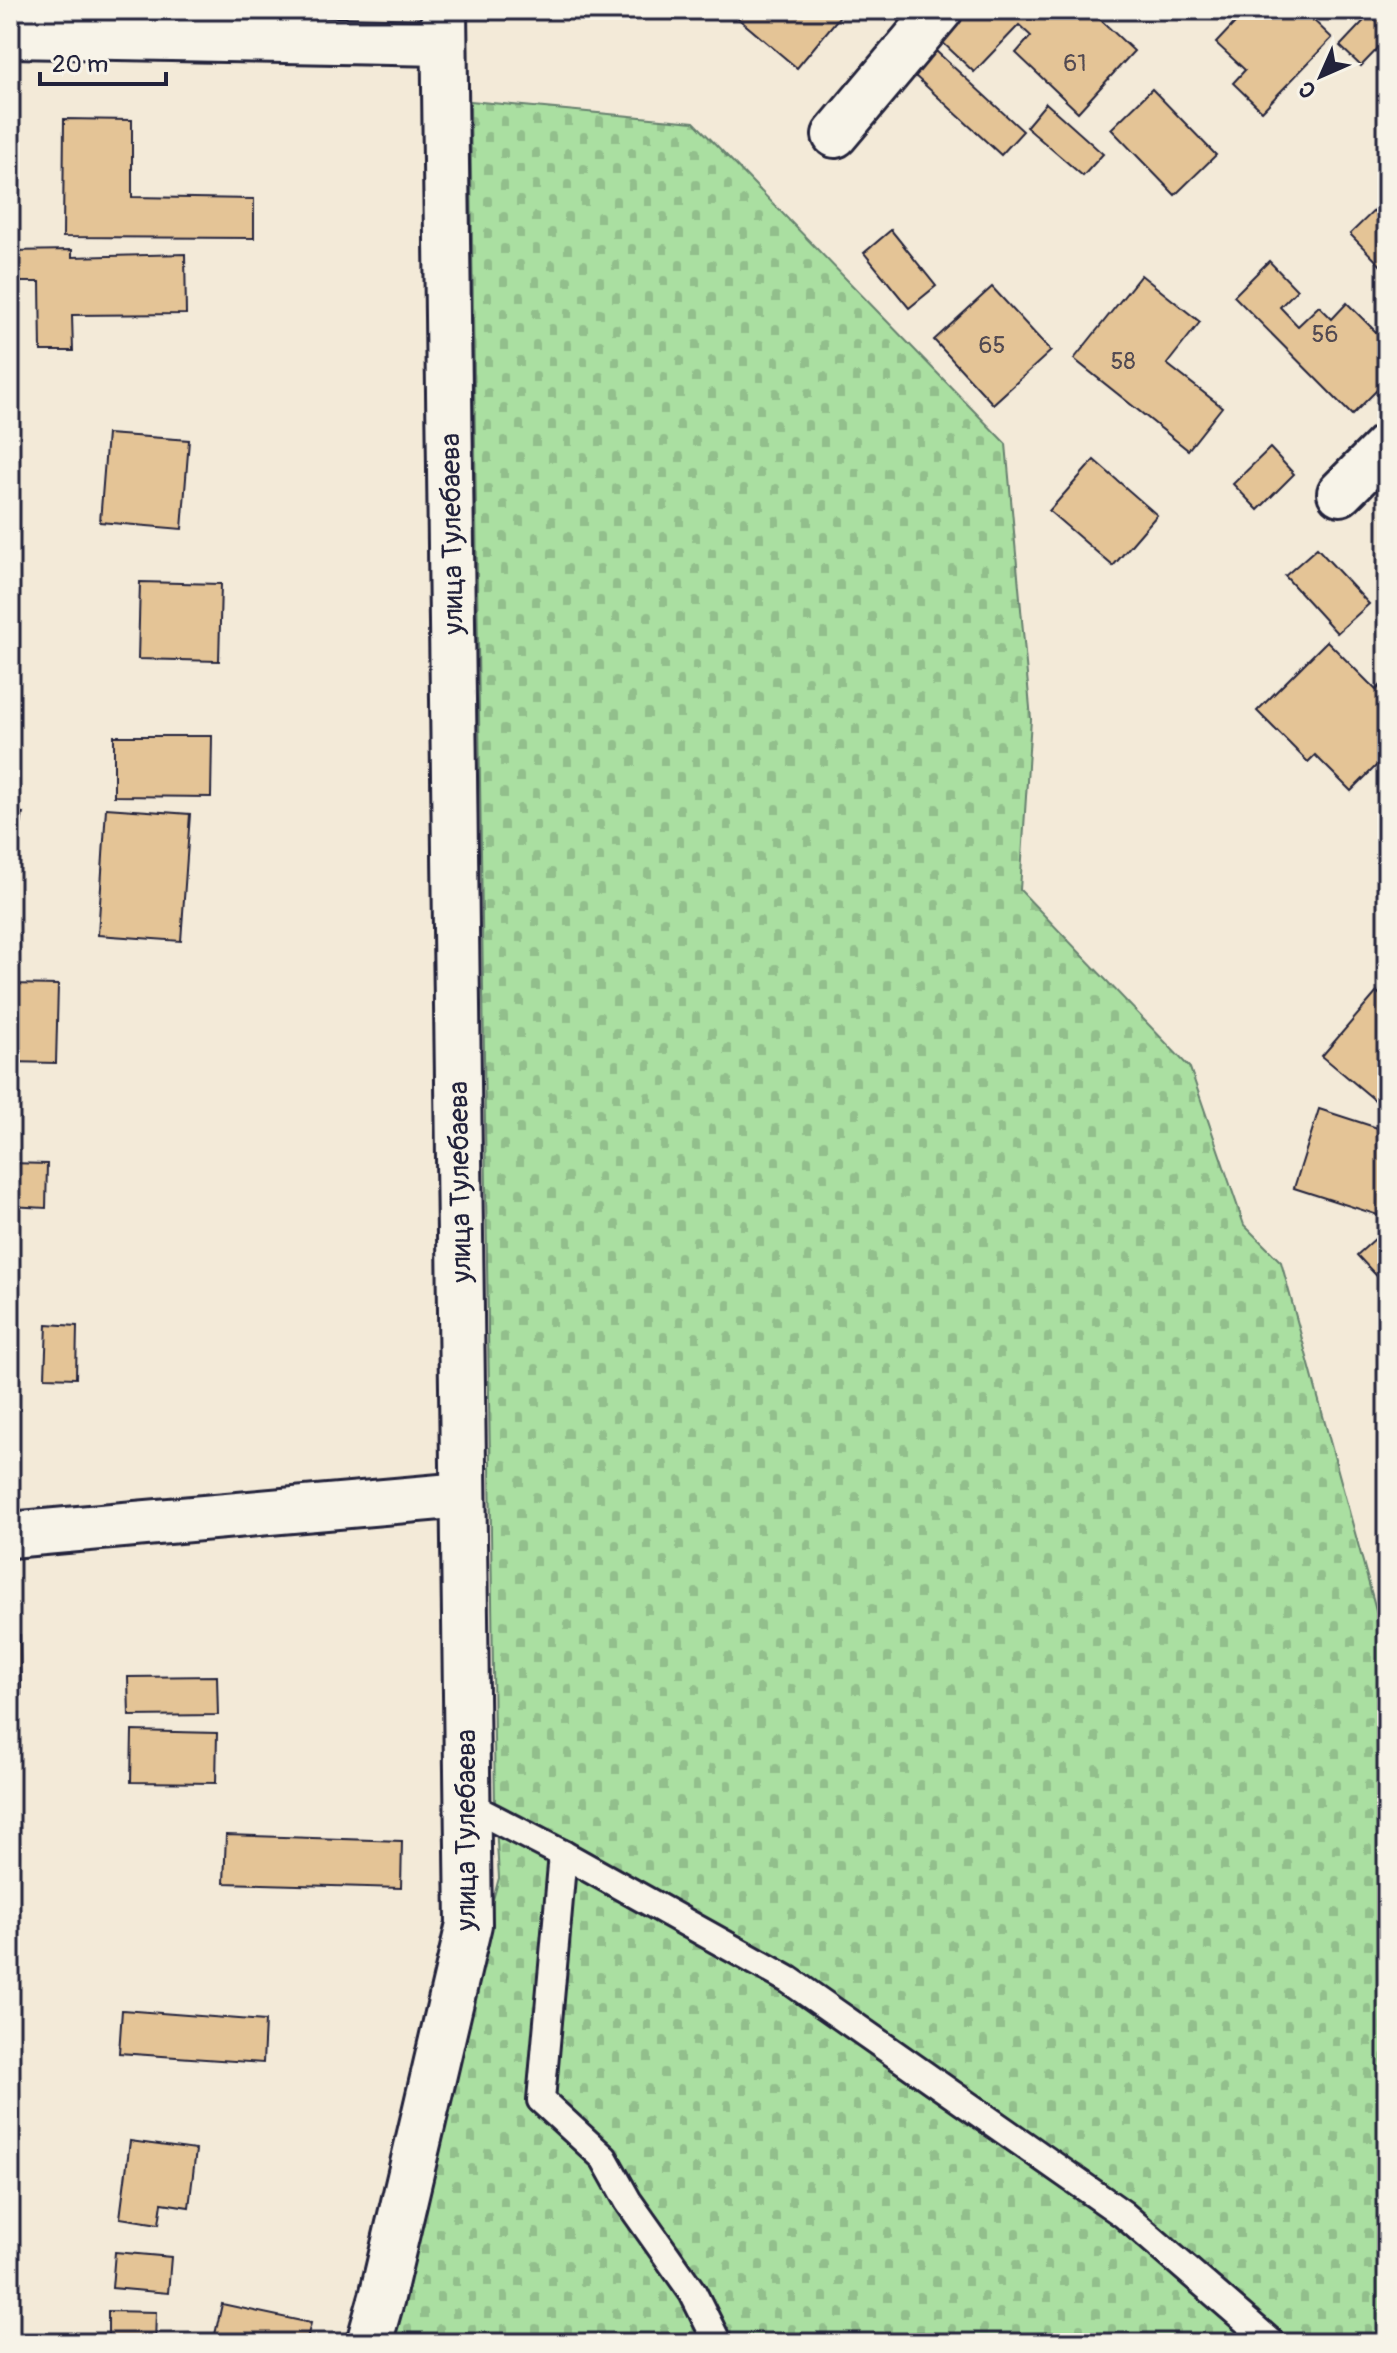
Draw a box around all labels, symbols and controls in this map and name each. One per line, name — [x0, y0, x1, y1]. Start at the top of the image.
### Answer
scale bar — [40, 36, 166, 86]
north arrow — [1281, 36, 1361, 116]
house number: 61 — [1063, 49, 1087, 78]
text: 20 m — [52, 50, 108, 79]
text: С — [1293, 74, 1322, 104]
house number: 56 — [1312, 320, 1338, 349]
house number: 65 — [979, 331, 1005, 360]
house number: 58 — [1110, 347, 1136, 376]
street label: улица Тулебаева — [433, 433, 472, 636]
street label: улица Тулебаева — [441, 1081, 480, 1284]
street label: улица Тулебаева — [449, 1729, 484, 1932]

